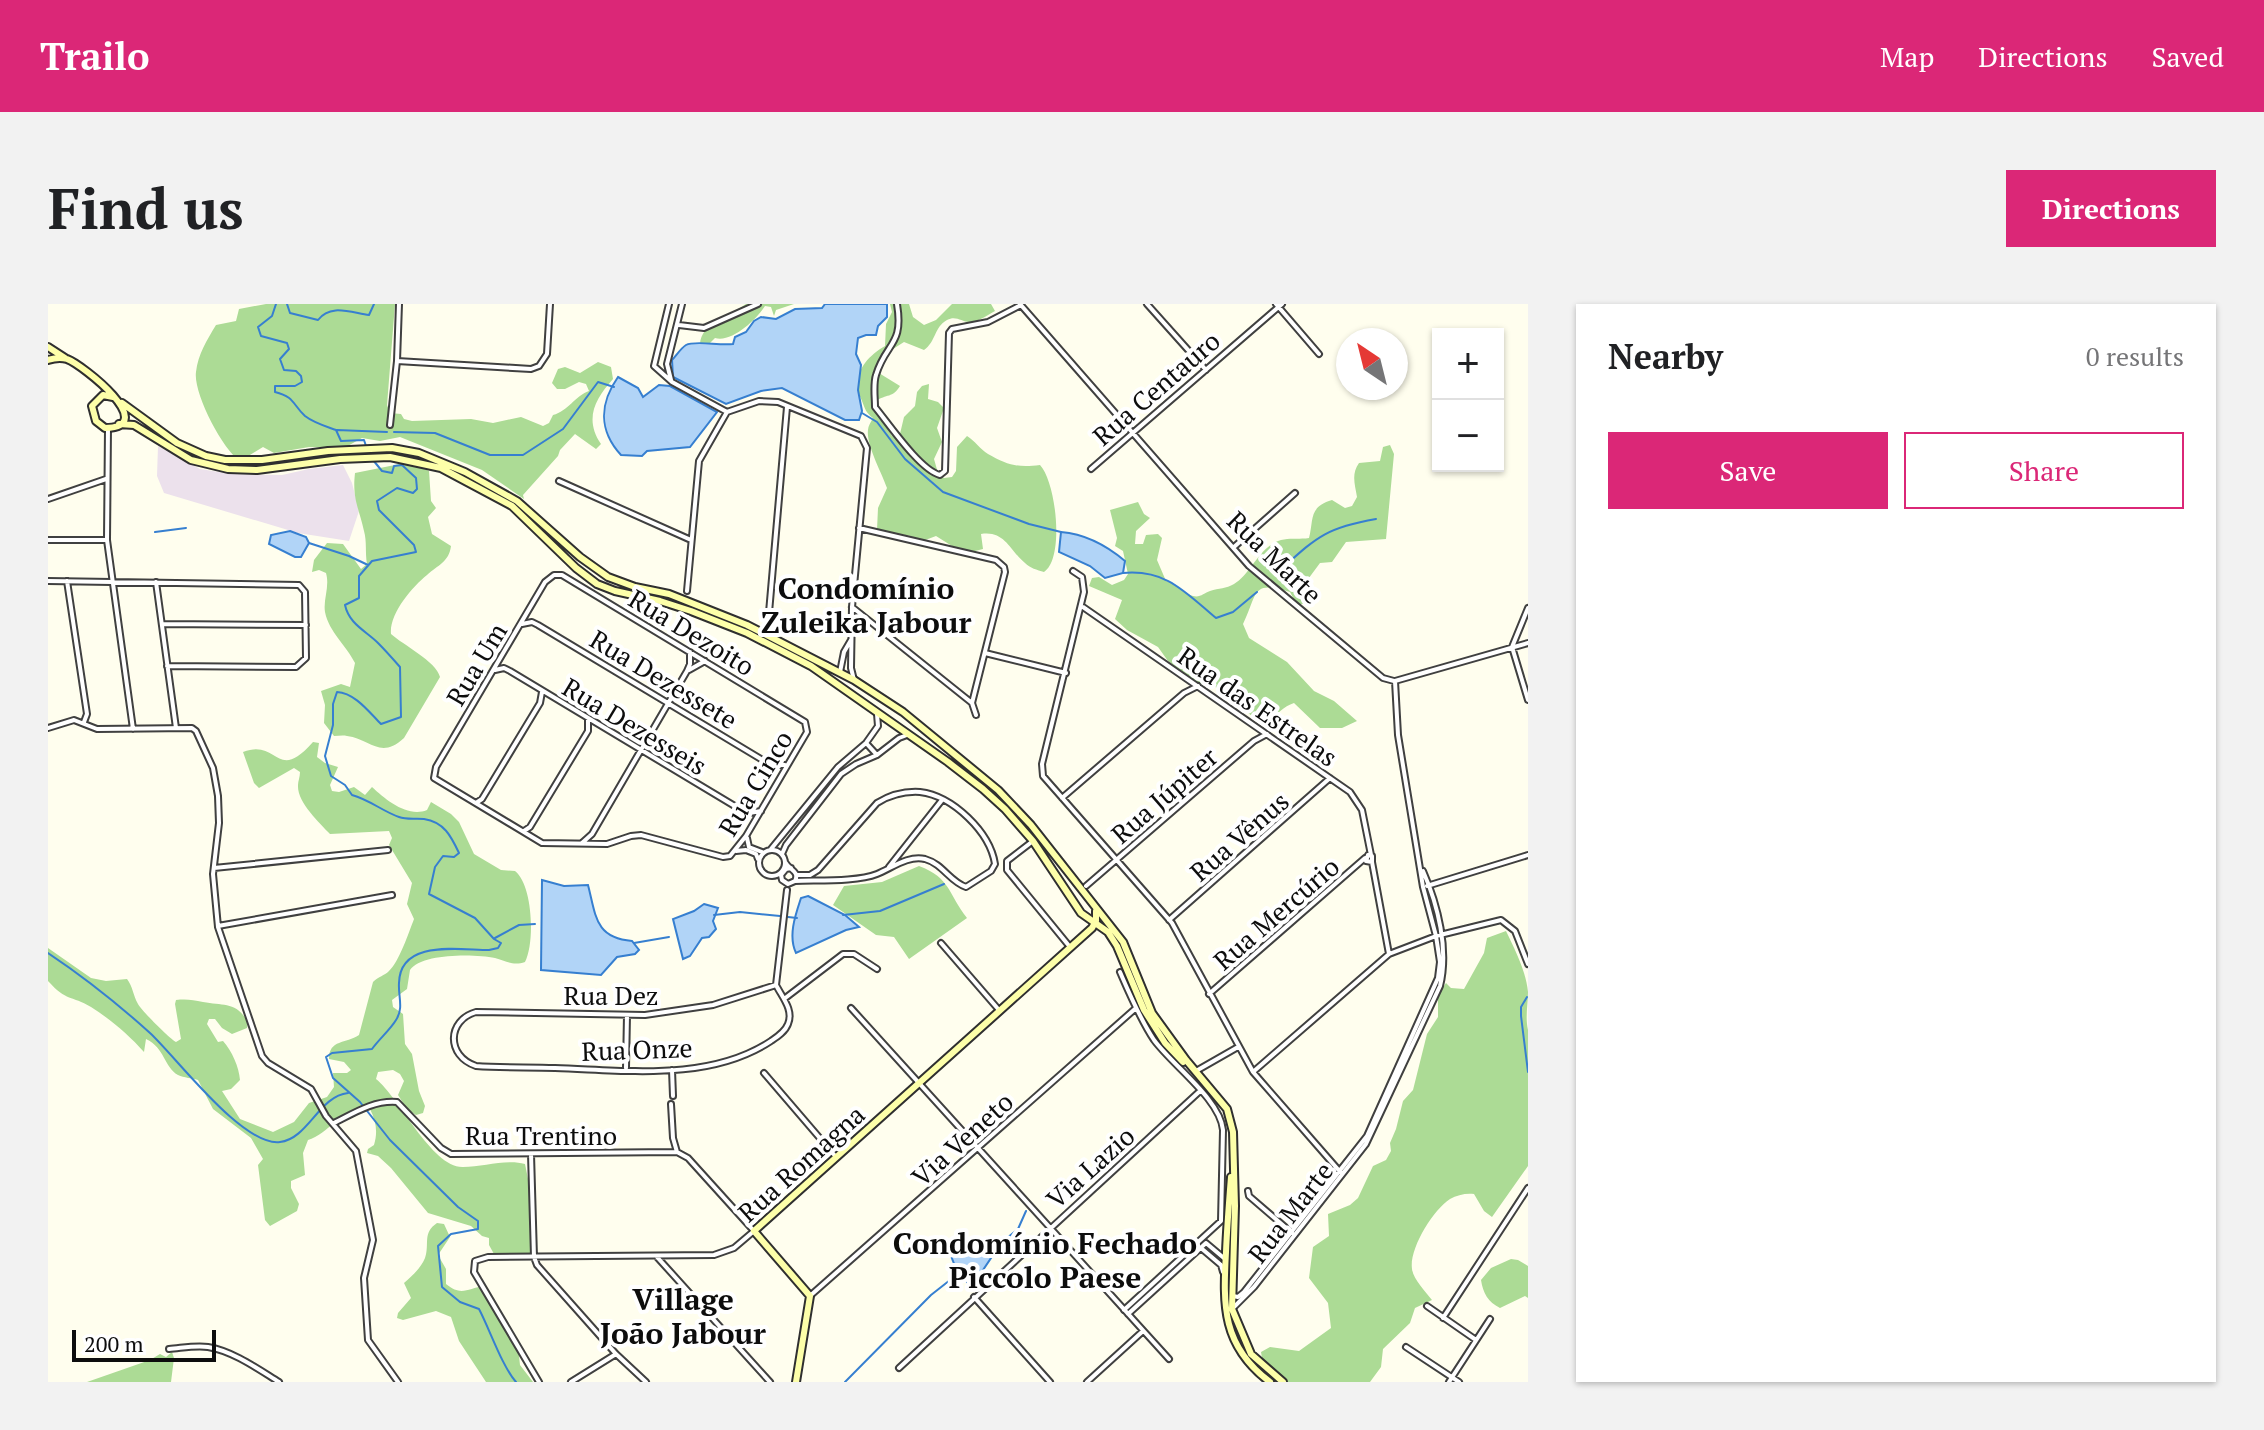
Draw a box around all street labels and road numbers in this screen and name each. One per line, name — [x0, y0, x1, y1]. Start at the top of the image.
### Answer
street label: Rua Centauro — [1085, 323, 1227, 453]
street label: Rua Marte — [1220, 503, 1330, 611]
street label: Rua Dezoito — [623, 581, 761, 683]
street label: Rua Um — [438, 616, 514, 712]
street label: Rua Dezessete — [584, 622, 744, 736]
street label: Rua das Estrelas — [1171, 638, 1345, 774]
street label: Rua Dezesseis — [557, 670, 713, 782]
street label: Rua Cinco — [710, 724, 800, 842]
street label: Rua Júpiter — [1104, 740, 1224, 850]
street label: Rua Vênus — [1182, 784, 1296, 888]
street label: Rua Mercúrio — [1206, 849, 1346, 977]
street label: Rua Dez — [564, 978, 658, 1012]
street label: Rua Onze — [581, 1030, 693, 1068]
street label: Via Veneto — [904, 1084, 1020, 1194]
street label: Rua Romagna — [730, 1097, 872, 1229]
street label: Rua Trentino — [465, 1118, 617, 1152]
street label: Via Lazio — [1039, 1118, 1141, 1216]
street label: Rua Marte — [1240, 1155, 1340, 1269]

